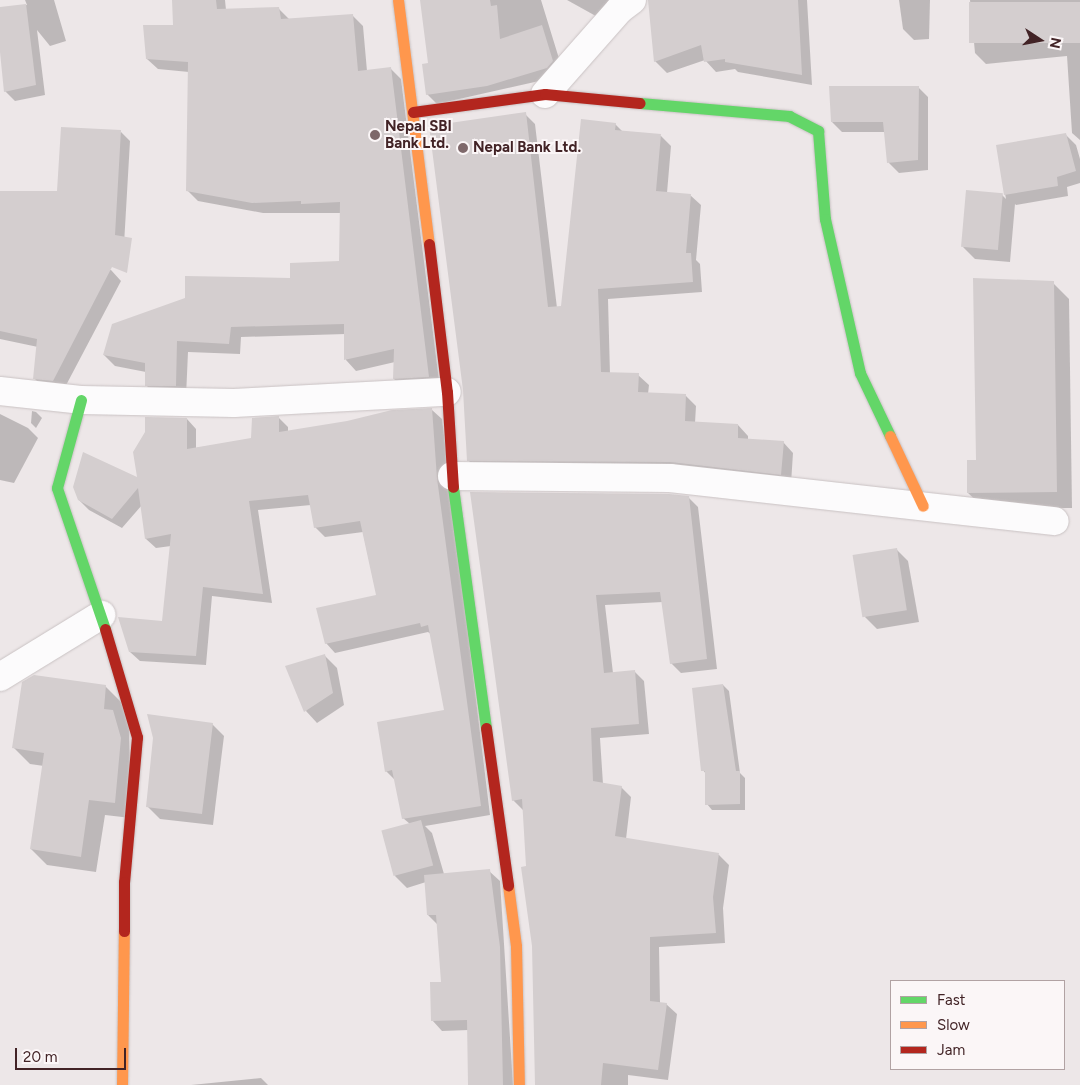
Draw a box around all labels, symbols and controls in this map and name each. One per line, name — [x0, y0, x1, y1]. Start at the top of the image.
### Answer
north arrow — [1015, 15, 1065, 65]
text: N — [1046, 36, 1065, 50]
place label: Nepal SBI Bank Ltd. — [385, 117, 452, 152]
marker: Nepal SBI Bank Ltd. — [369, 129, 381, 141]
place label: Nepal Bank Ltd. — [473, 139, 581, 157]
marker: Nepal Bank Ltd. — [457, 142, 469, 154]
legend — [890, 980, 1065, 1070]
text: Fast — [937, 991, 965, 1009]
text: Slow — [937, 1016, 970, 1034]
scale bar — [18, 1038, 129, 1070]
text: Jam — [937, 1041, 965, 1059]
text: 20 m — [23, 1048, 57, 1066]

